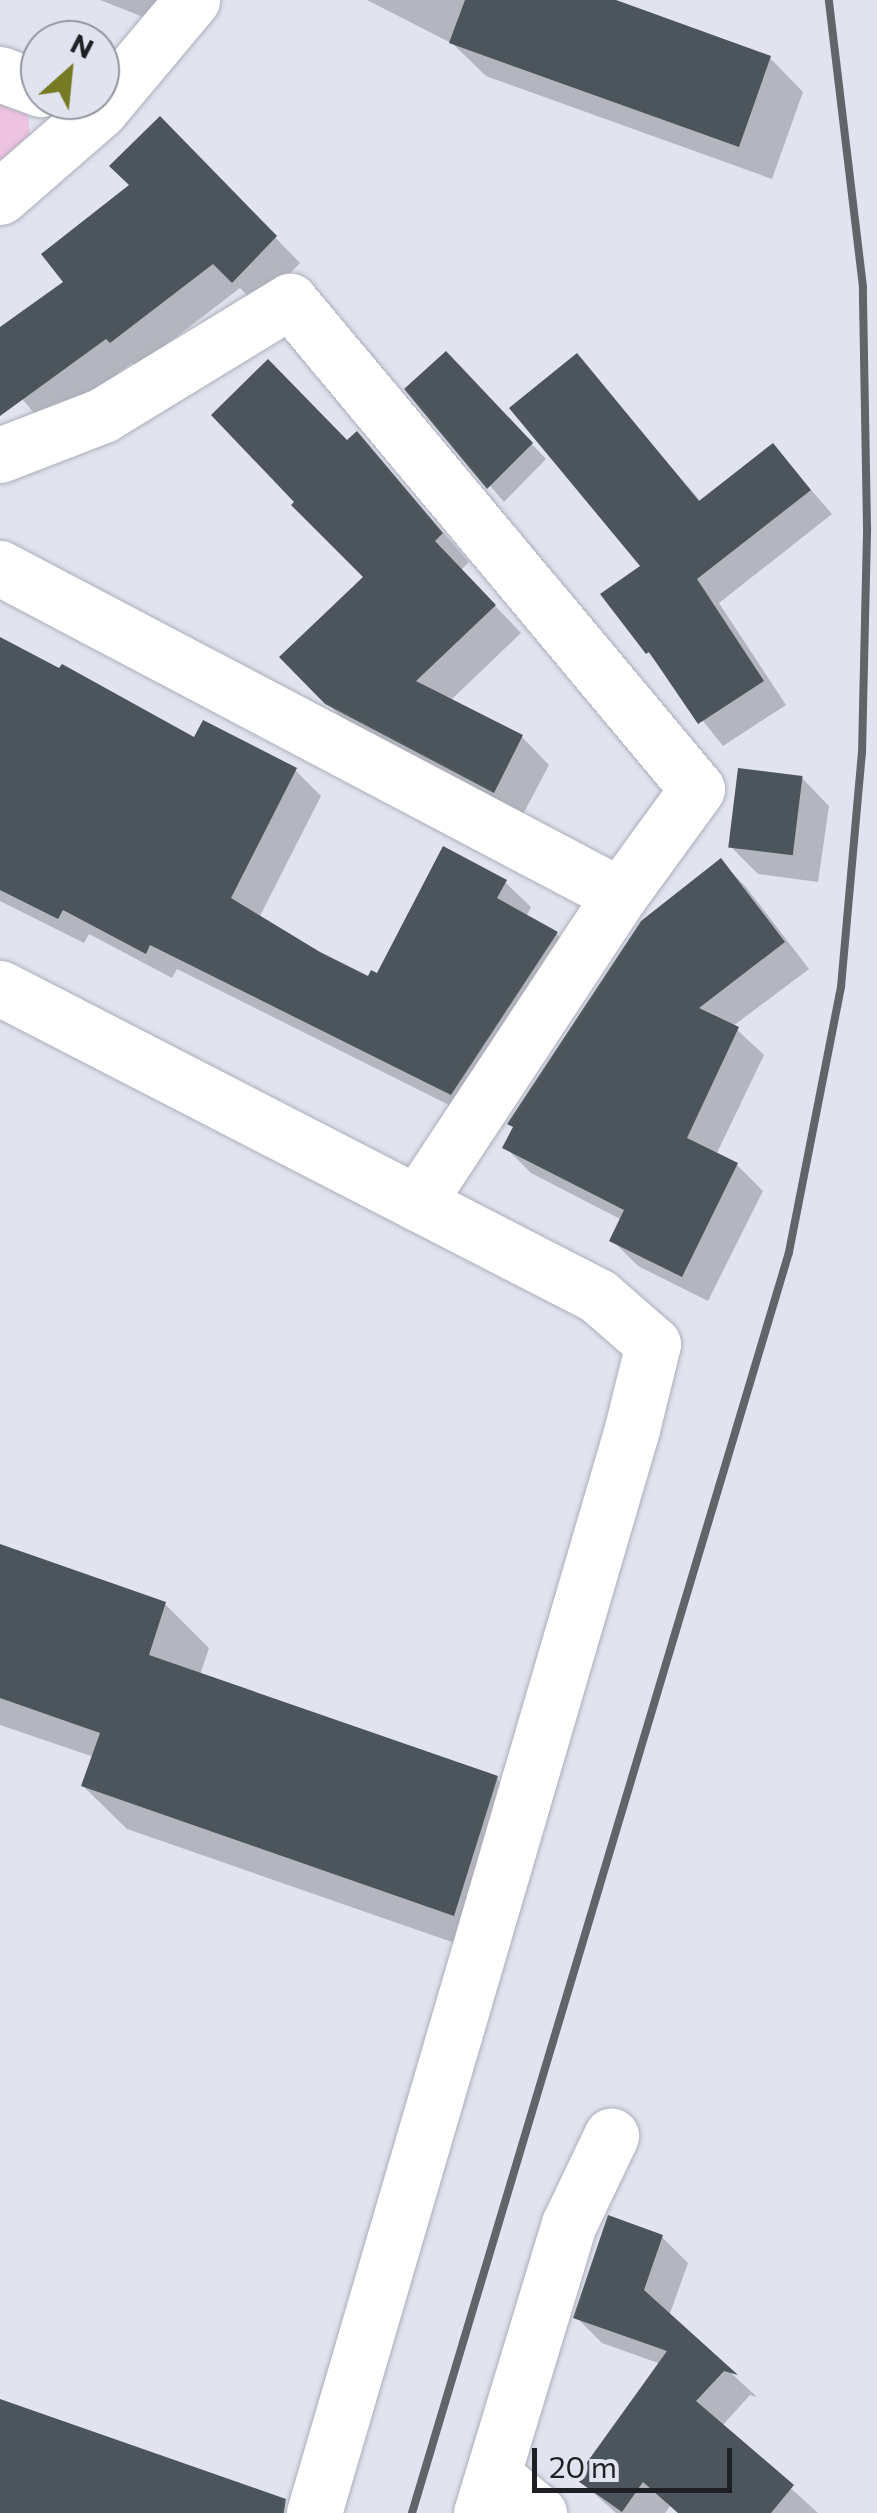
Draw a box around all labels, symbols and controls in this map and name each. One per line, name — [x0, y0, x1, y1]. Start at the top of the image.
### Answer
north arrow — [20, 20, 120, 120]
text: N — [66, 25, 100, 65]
scale bar — [537, 2428, 737, 2490]
text: 20 m — [549, 2447, 617, 2484]

